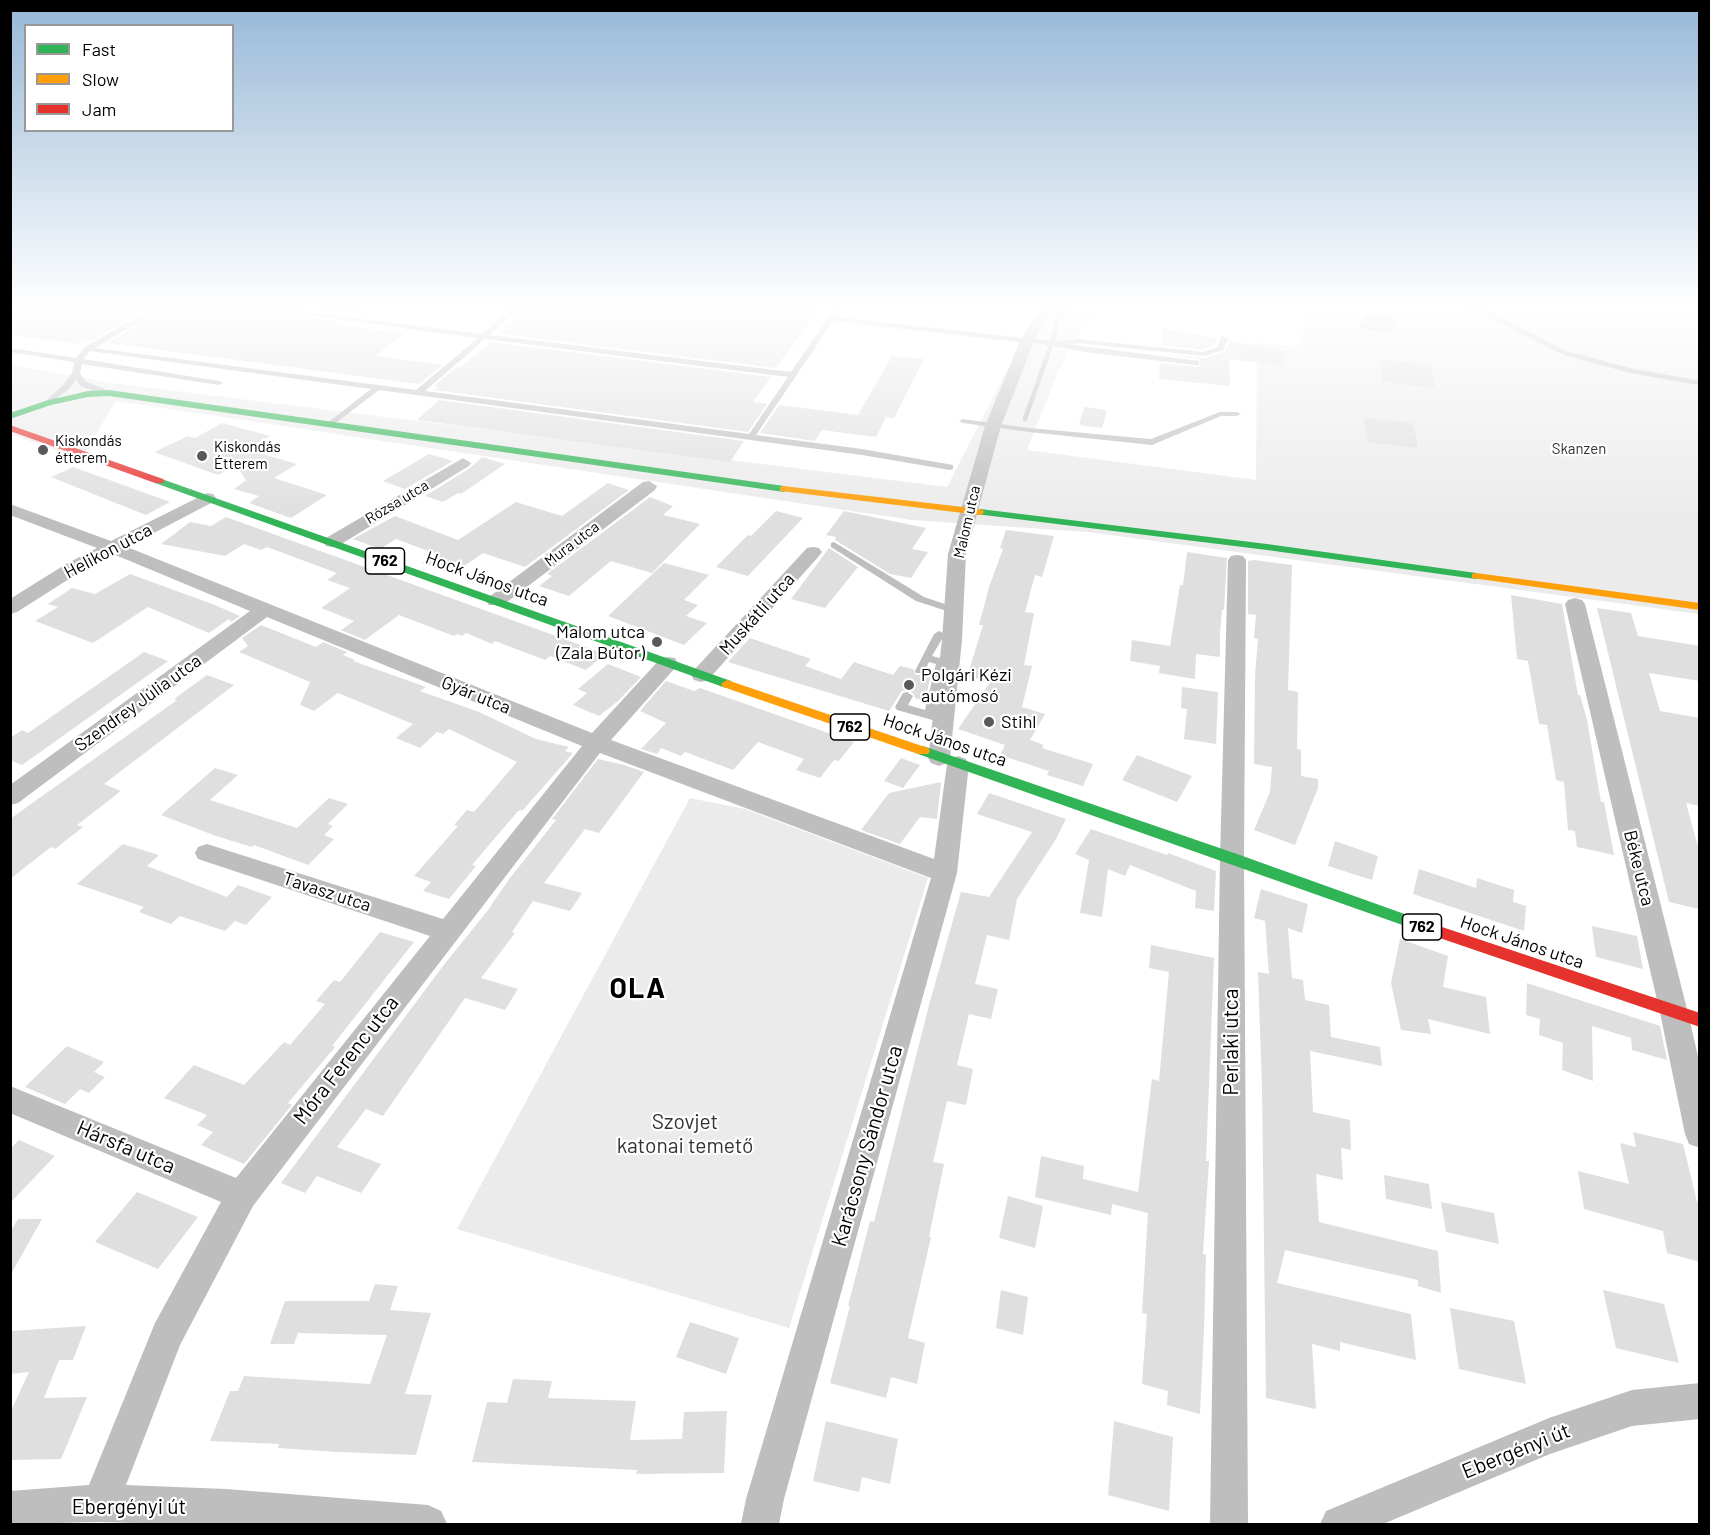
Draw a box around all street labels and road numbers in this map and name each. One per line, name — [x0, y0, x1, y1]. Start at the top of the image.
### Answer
street label: Rózsa utca — [362, 476, 432, 528]
street label: Malom utca — [950, 484, 984, 560]
street label: Mura utca — [541, 518, 603, 570]
street label: Helikon utca — [60, 519, 156, 583]
street label: Hock János utca — [423, 547, 551, 611]
road number: 762 — [366, 548, 404, 574]
street label: Muskátli utca — [715, 569, 799, 659]
street label: Szendrey Júlia utca — [70, 650, 206, 756]
street label: Gyár utca — [438, 671, 514, 719]
street label: Hock János utca — [880, 709, 1010, 771]
road number: 762 — [830, 714, 870, 740]
street label: Béke utca — [1619, 828, 1659, 908]
street label: Tavasz utca — [280, 868, 374, 916]
street label: Hock János utca — [1457, 911, 1587, 973]
road number: 762 — [1402, 914, 1442, 940]
street label: Perlaki utca — [1218, 989, 1244, 1095]
street label: Móra Ferenc utca — [288, 991, 404, 1129]
street label: Karácsony Sándor utca — [826, 1042, 908, 1250]
street label: Hársfa utca — [73, 1115, 179, 1179]
street label: Ebergényi út — [1458, 1418, 1574, 1484]
street label: Ebergényi út — [72, 1494, 186, 1520]

